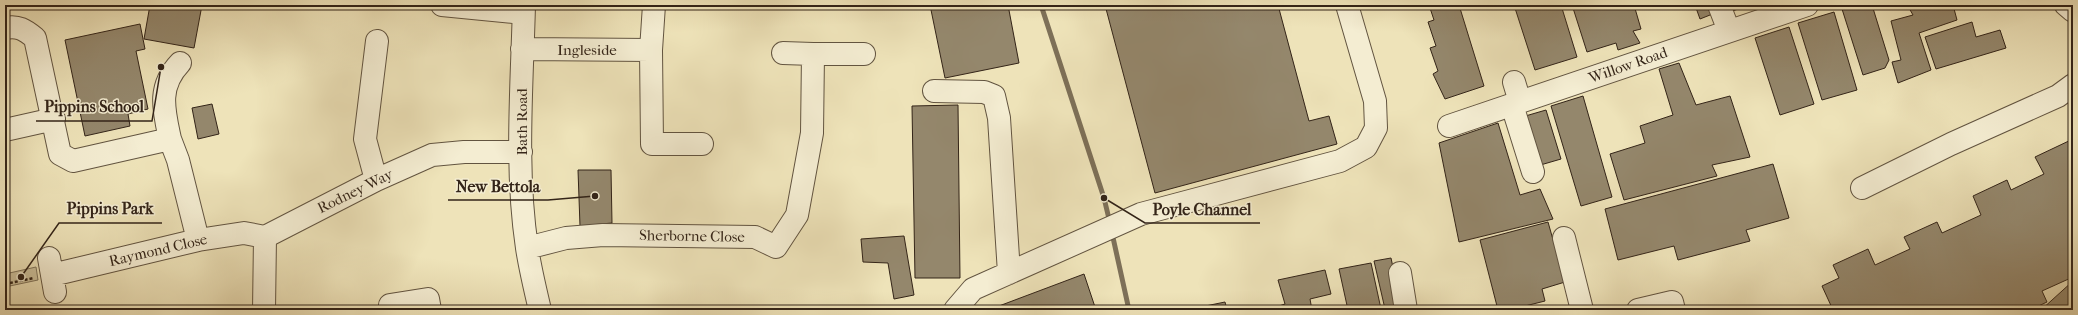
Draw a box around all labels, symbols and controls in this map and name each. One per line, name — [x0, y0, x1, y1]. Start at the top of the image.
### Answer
street label: Ingleside — [557, 41, 617, 59]
street label: Willow Road — [1585, 43, 1671, 87]
street label: Bath Road — [513, 88, 531, 156]
callout: Pippins School — [36, 93, 152, 121]
text: Pippins School — [44, 97, 144, 117]
street label: Rodney Way — [314, 165, 397, 217]
callout: New Bettola — [448, 172, 548, 200]
text: New Bettola — [456, 177, 541, 196]
callout: Pippins Park — [59, 195, 162, 223]
callout: Poyle Channel — [1145, 195, 1260, 223]
text: Pippins Park — [67, 199, 154, 219]
text: Poyle Channel — [1153, 200, 1252, 220]
street label: Sherborne Close — [639, 226, 746, 246]
street label: Raymond Close — [107, 230, 209, 270]

